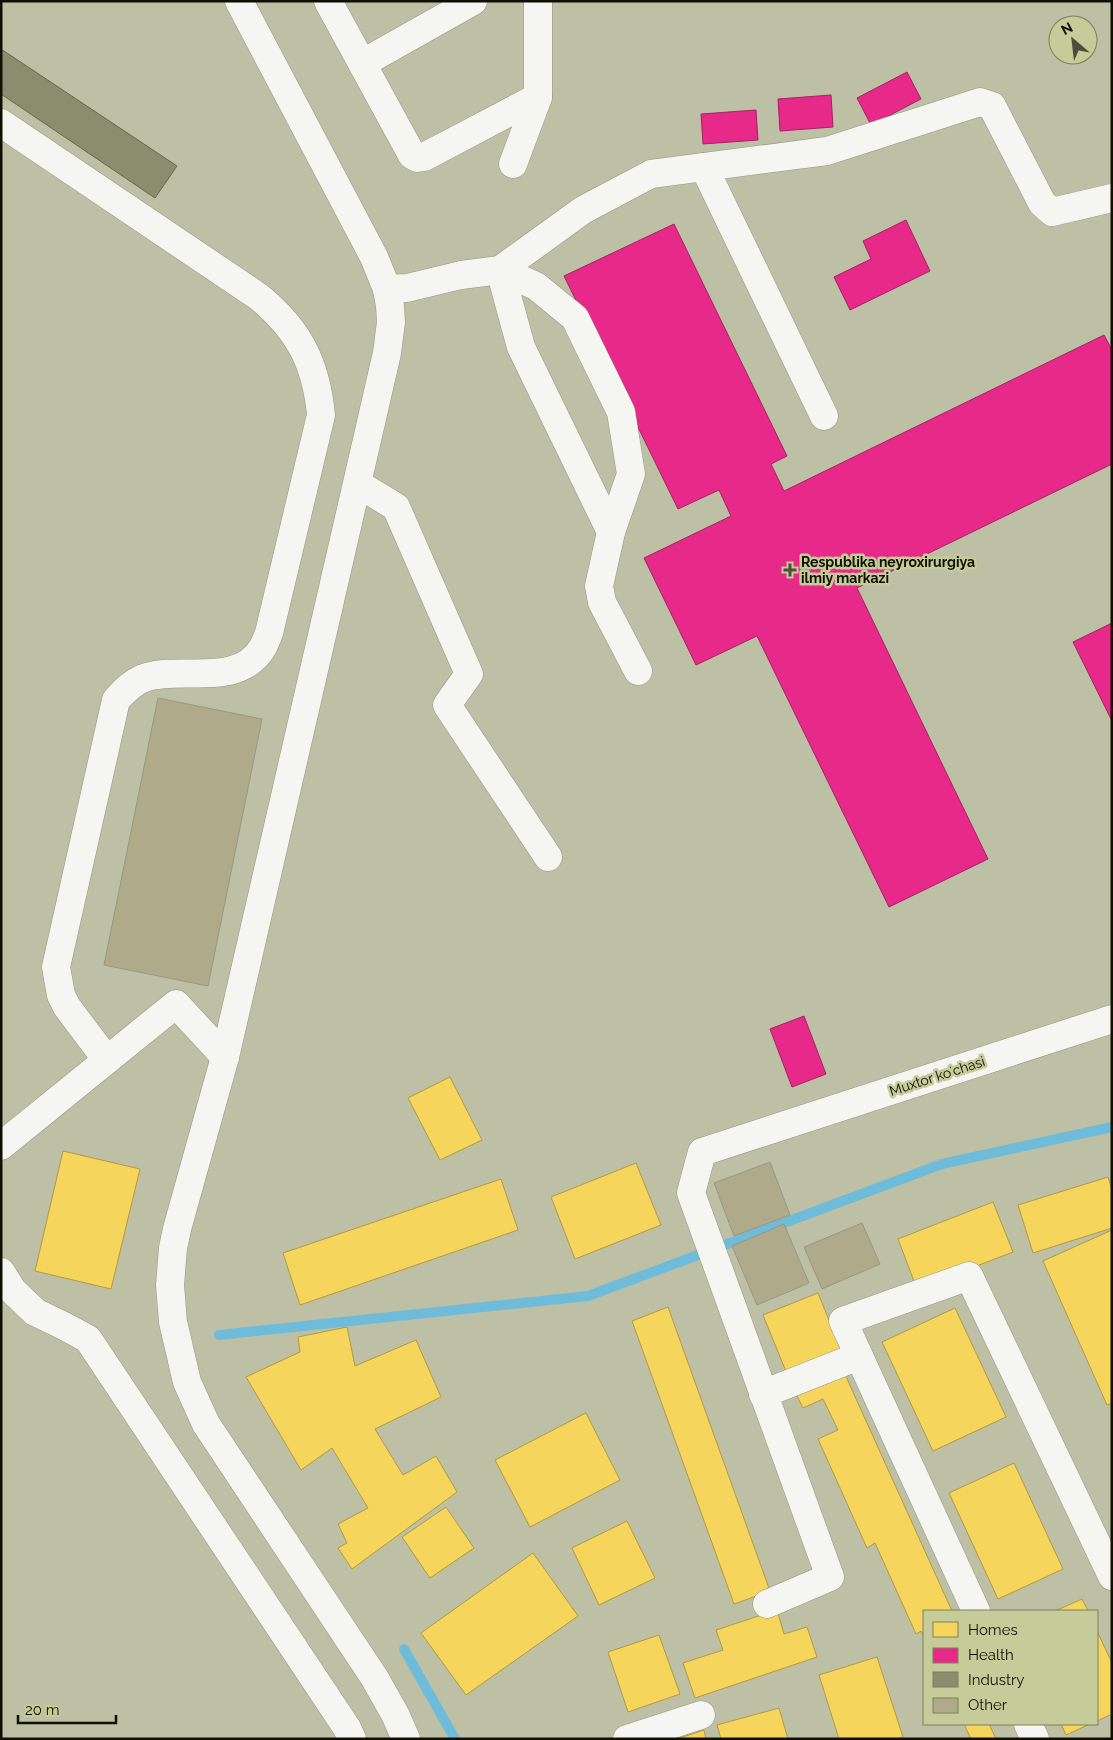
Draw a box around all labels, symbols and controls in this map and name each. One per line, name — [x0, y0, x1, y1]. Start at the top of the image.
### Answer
north arrow — [1048, 15, 1098, 65]
text: N — [1058, 19, 1075, 38]
place label: Respublika neyroxirurgiya ilmiy markazi — [801, 554, 975, 586]
marker: Respublika neyroxirurgiya ilmiy markazi — [783, 563, 797, 577]
street label: Muxtor koʻchasi — [887, 1053, 987, 1099]
legend — [923, 1610, 1098, 1725]
text: Homes — [968, 1621, 1018, 1639]
text: Health — [968, 1646, 1014, 1664]
text: Industry — [968, 1671, 1024, 1689]
scale bar — [18, 1692, 115, 1724]
text: Other — [968, 1696, 1008, 1714]
text: 20 m — [25, 1701, 60, 1719]

